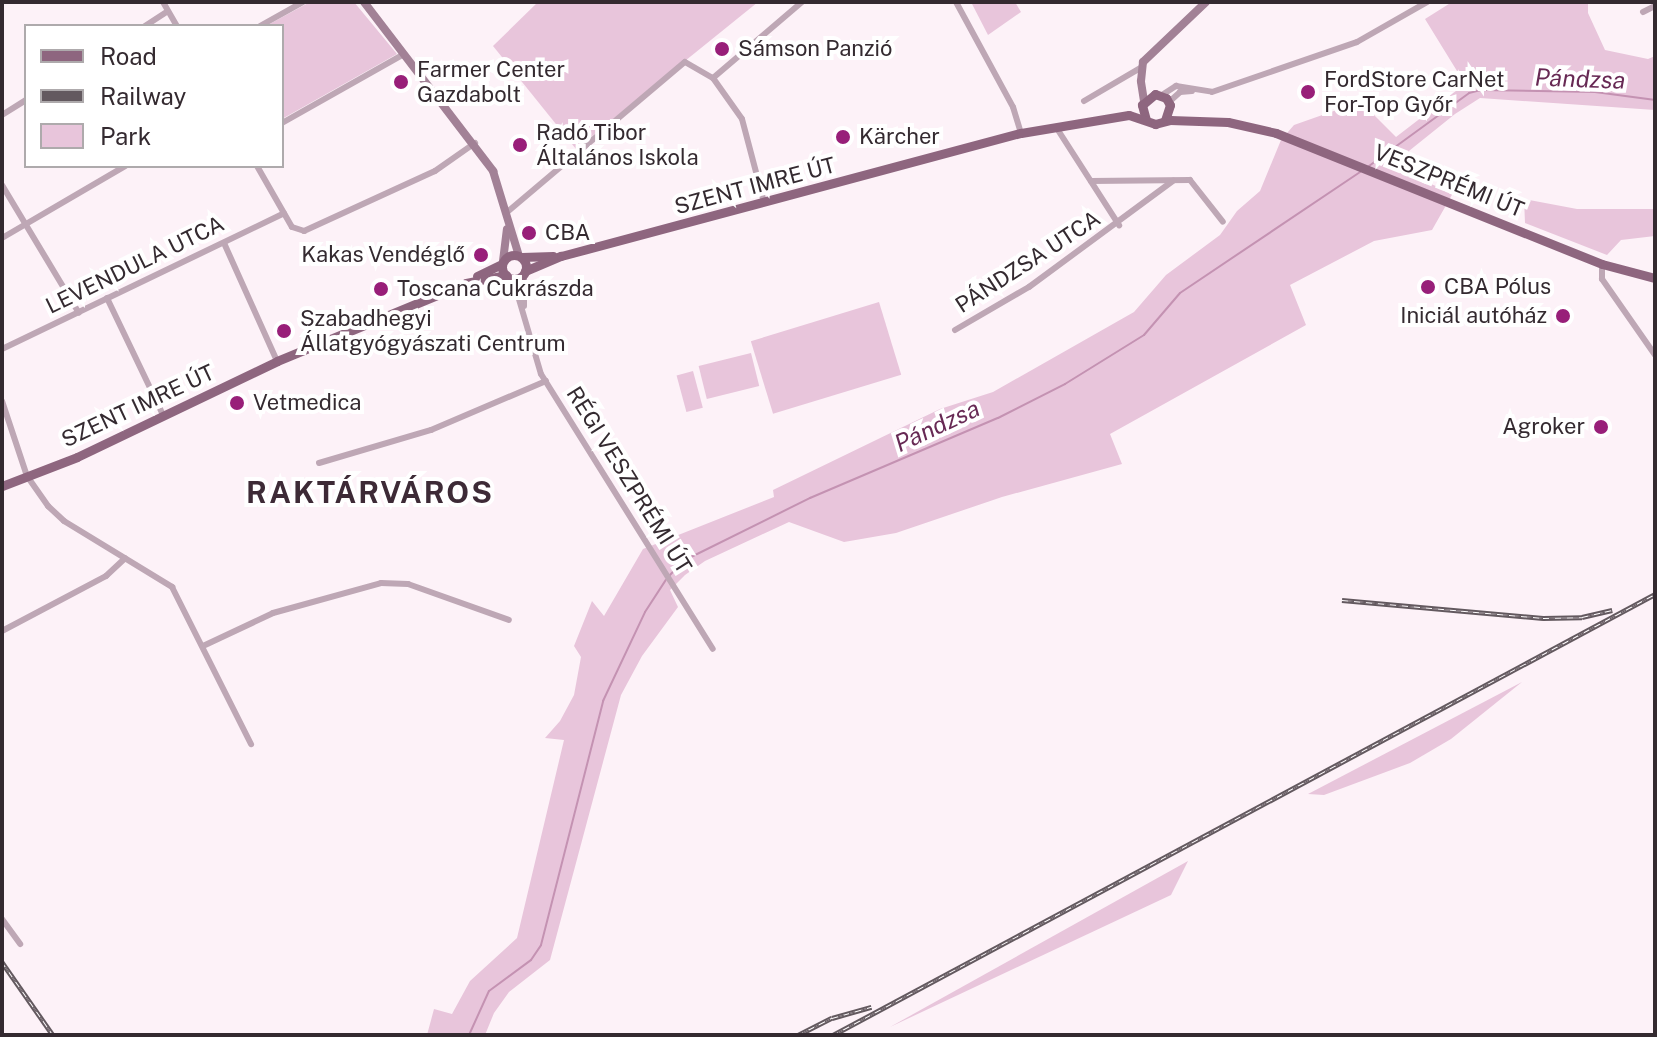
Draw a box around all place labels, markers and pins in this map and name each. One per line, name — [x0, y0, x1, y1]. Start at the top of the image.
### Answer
place label: Sámson Panzió — [738, 36, 892, 62]
marker: Sámson Panzió — [713, 40, 731, 58]
place label: Farmer Center Gazdabolt — [417, 56, 565, 108]
place label: FordStore CarNet For-Top Győr — [1324, 66, 1505, 118]
marker: Farmer Center Gazdabolt — [392, 73, 410, 91]
marker: FordStore CarNet For-Top Győr — [1299, 83, 1317, 101]
place label: Radó Tibor Általános Iskola — [536, 119, 699, 170]
place label: Kärcher — [859, 124, 940, 150]
marker: Kärcher — [834, 128, 852, 146]
marker: Radó Tibor Általános Iskola — [511, 136, 529, 154]
place label: CBA — [545, 220, 590, 246]
marker: CBA — [520, 224, 538, 242]
place label: Kakas Vendéglő — [301, 242, 465, 268]
marker: Kakas Vendéglő — [472, 246, 490, 264]
place label: CBA Pólus — [1444, 274, 1551, 300]
place label: Toscana Cukrászda — [397, 276, 594, 302]
marker: CBA Pólus — [1419, 278, 1437, 296]
marker: Toscana Cukrászda — [372, 280, 390, 298]
place label: Iniciál autóház — [1400, 303, 1547, 329]
place label: Szabadhegyi Állatgyógyászati Centrum — [300, 305, 566, 356]
marker: Iniciál autóház — [1554, 307, 1572, 325]
marker: Szabadhegyi Állatgyógyászati Centrum — [275, 322, 293, 340]
place label: Vetmedica — [253, 390, 361, 416]
marker: Vetmedica — [228, 394, 246, 412]
place label: Agroker — [1502, 414, 1585, 440]
marker: Agroker — [1592, 418, 1610, 436]

